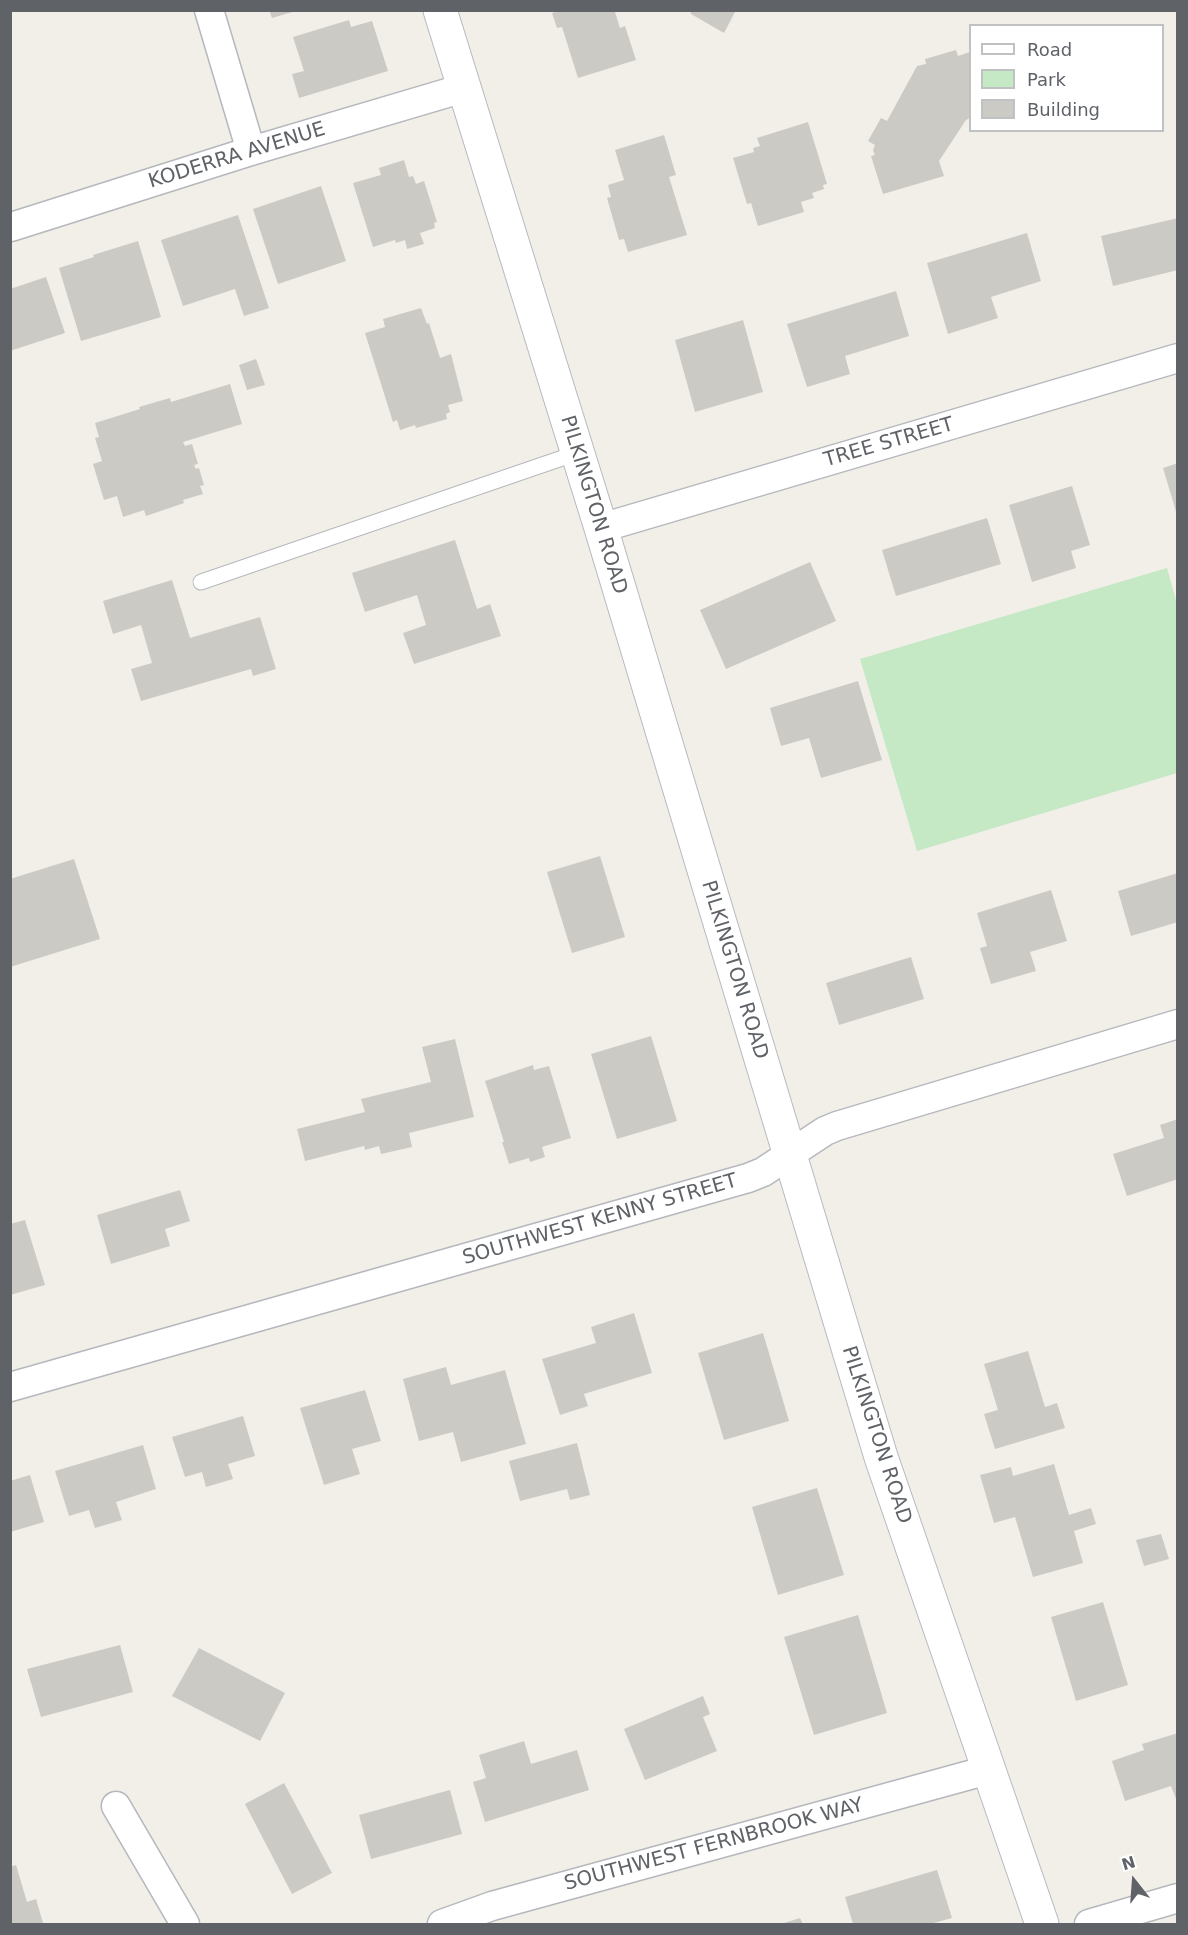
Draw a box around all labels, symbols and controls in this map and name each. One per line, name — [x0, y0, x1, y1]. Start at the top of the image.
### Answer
legend — [969, 24, 1164, 132]
text: Road — [1027, 39, 1072, 60]
text: Park — [1027, 69, 1066, 90]
text: Building — [1027, 99, 1100, 120]
street label: KODERRA AVENUE — [146, 118, 328, 194]
street label: PILKINGTON ROAD — [554, 413, 632, 597]
street label: TREE STREET — [821, 413, 957, 473]
street label: PILKINGTON ROAD — [695, 878, 773, 1062]
street label: SOUTHWEST KENNY STREET — [460, 1169, 740, 1271]
street label: PILKINGTON ROAD — [836, 1343, 916, 1527]
street label: SOUTHWEST FERNBROOK WAY — [562, 1793, 866, 1897]
north arrow — [1104, 1851, 1164, 1911]
text: N — [1119, 1852, 1138, 1874]

